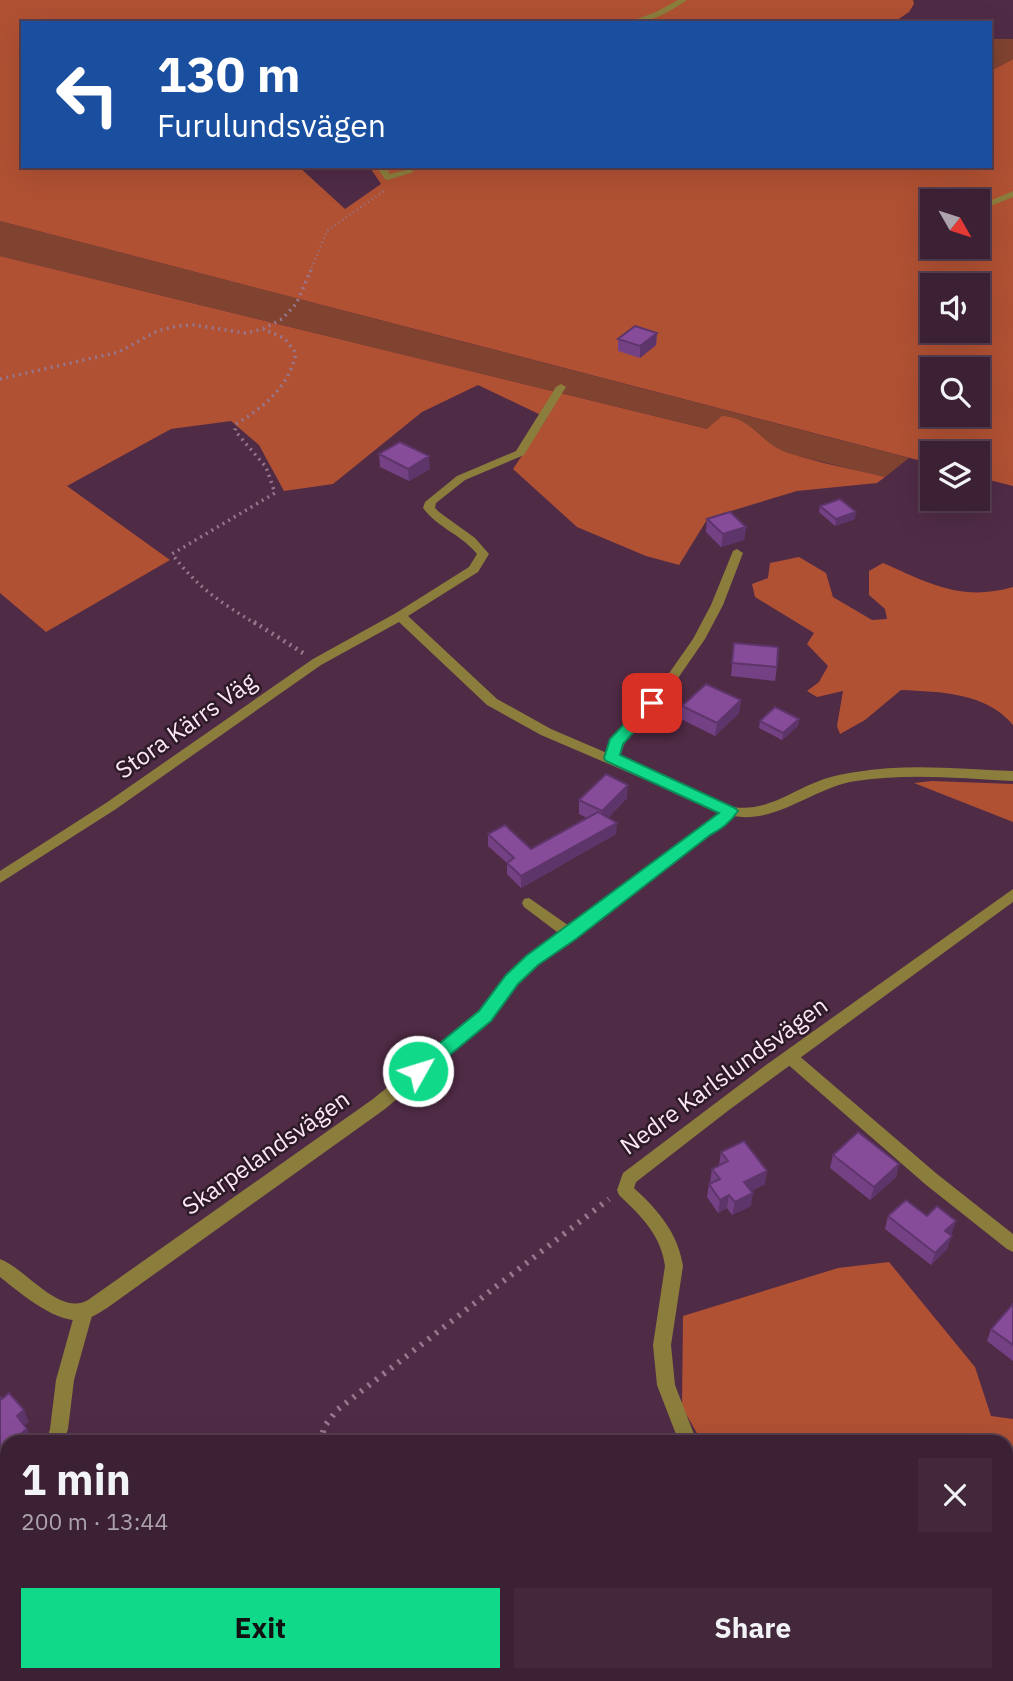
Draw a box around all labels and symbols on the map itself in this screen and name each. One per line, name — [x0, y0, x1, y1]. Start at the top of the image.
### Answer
north arrow — [920, 189, 990, 259]
street label: Stora Kärrs Väg — [109, 665, 262, 786]
pin — [622, 673, 682, 733]
street label: Nedre Karlslundsvägen — [613, 989, 834, 1161]
position arrow — [381, 1034, 455, 1108]
street label: Skarpelandsvägen — [175, 1083, 355, 1222]

